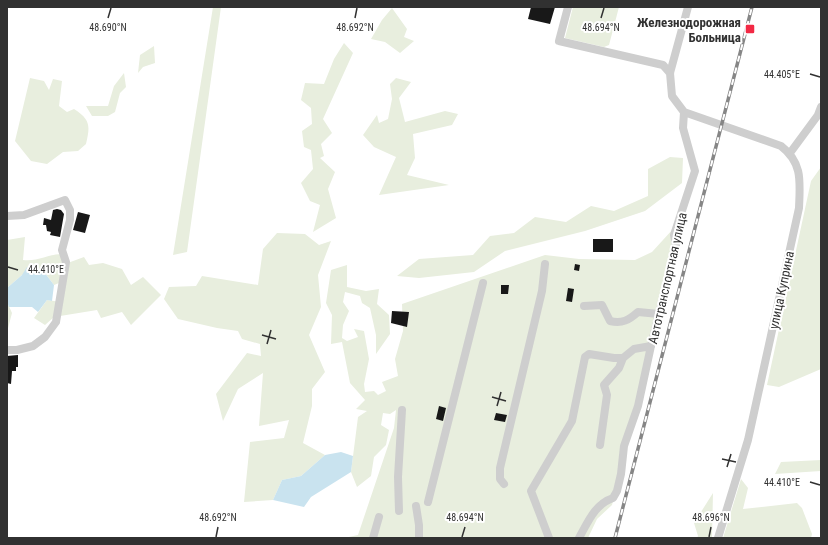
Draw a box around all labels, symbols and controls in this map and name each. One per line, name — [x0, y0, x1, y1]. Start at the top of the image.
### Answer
place label: Железнодорожная Больница — [637, 15, 741, 45]
text: 48.690°N — [89, 22, 127, 33]
text: 48.692°N — [336, 22, 374, 33]
text: 48.694°N — [582, 22, 620, 33]
marker: Железнодорожная Больница — [744, 23, 756, 35]
text: 44.405°E — [764, 69, 800, 80]
street label: Автотранспортная улица — [645, 211, 690, 345]
street label: улица Куприна — [766, 250, 797, 330]
text: 44.410°E — [28, 264, 64, 275]
text: 44.410°E — [764, 477, 800, 488]
text: 48.692°N — [199, 512, 237, 523]
text: 48.694°N — [446, 512, 484, 523]
text: 48.696°N — [692, 512, 730, 523]

